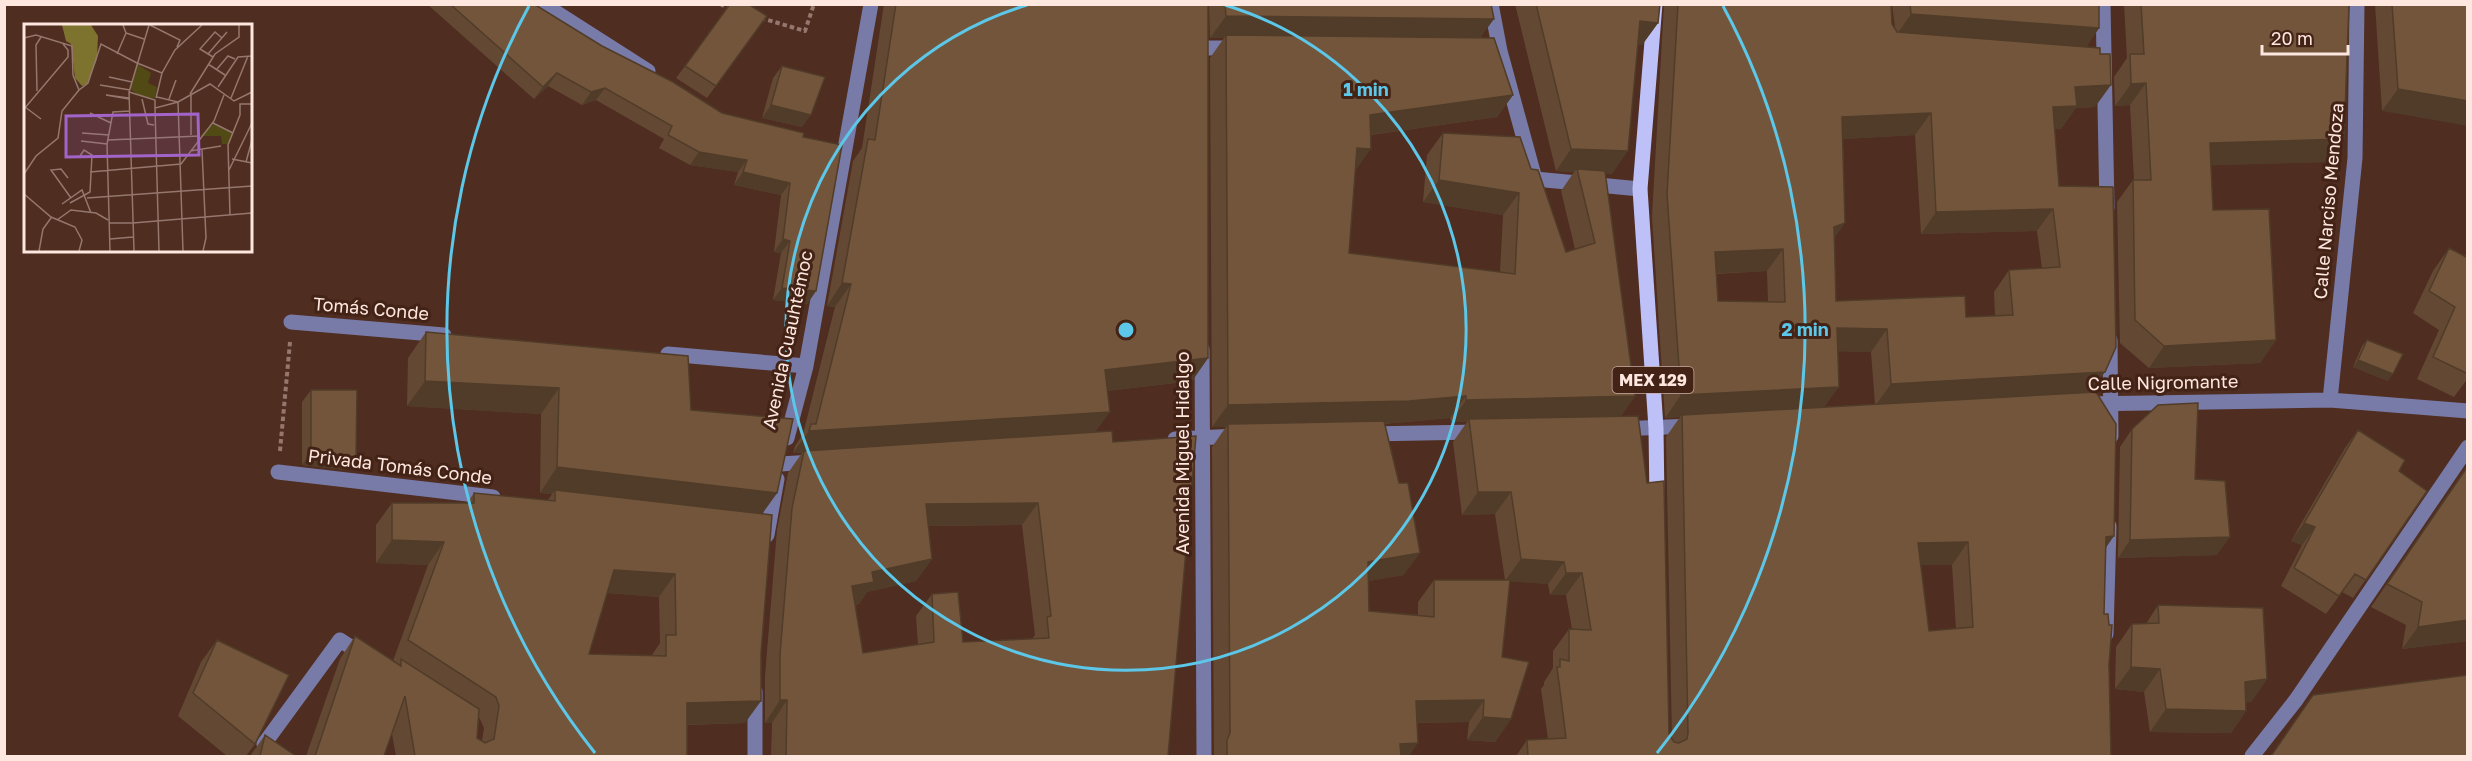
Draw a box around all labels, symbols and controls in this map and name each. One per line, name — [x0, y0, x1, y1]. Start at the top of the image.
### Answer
scale bar — [2262, 18, 2348, 56]
inset map — [24, 24, 252, 252]
text: 20 m — [2271, 27, 2313, 49]
text: 1 min — [1343, 78, 1389, 100]
street label: Calle Narciso Mendoza — [2308, 102, 2348, 300]
street label: Avenida Cuauhtémoc — [757, 248, 817, 431]
street label: Tomás Conde — [312, 292, 430, 324]
text: 2 min — [1781, 318, 1829, 340]
centre of rings — [1116, 320, 1136, 340]
street label: Avenida Miguel Hidalgo — [1171, 352, 1193, 554]
road number: MEX 129 — [1612, 367, 1694, 393]
street label: Calle Nigromante — [2088, 370, 2238, 394]
street label: Privada Tomás Conde — [307, 444, 493, 488]

